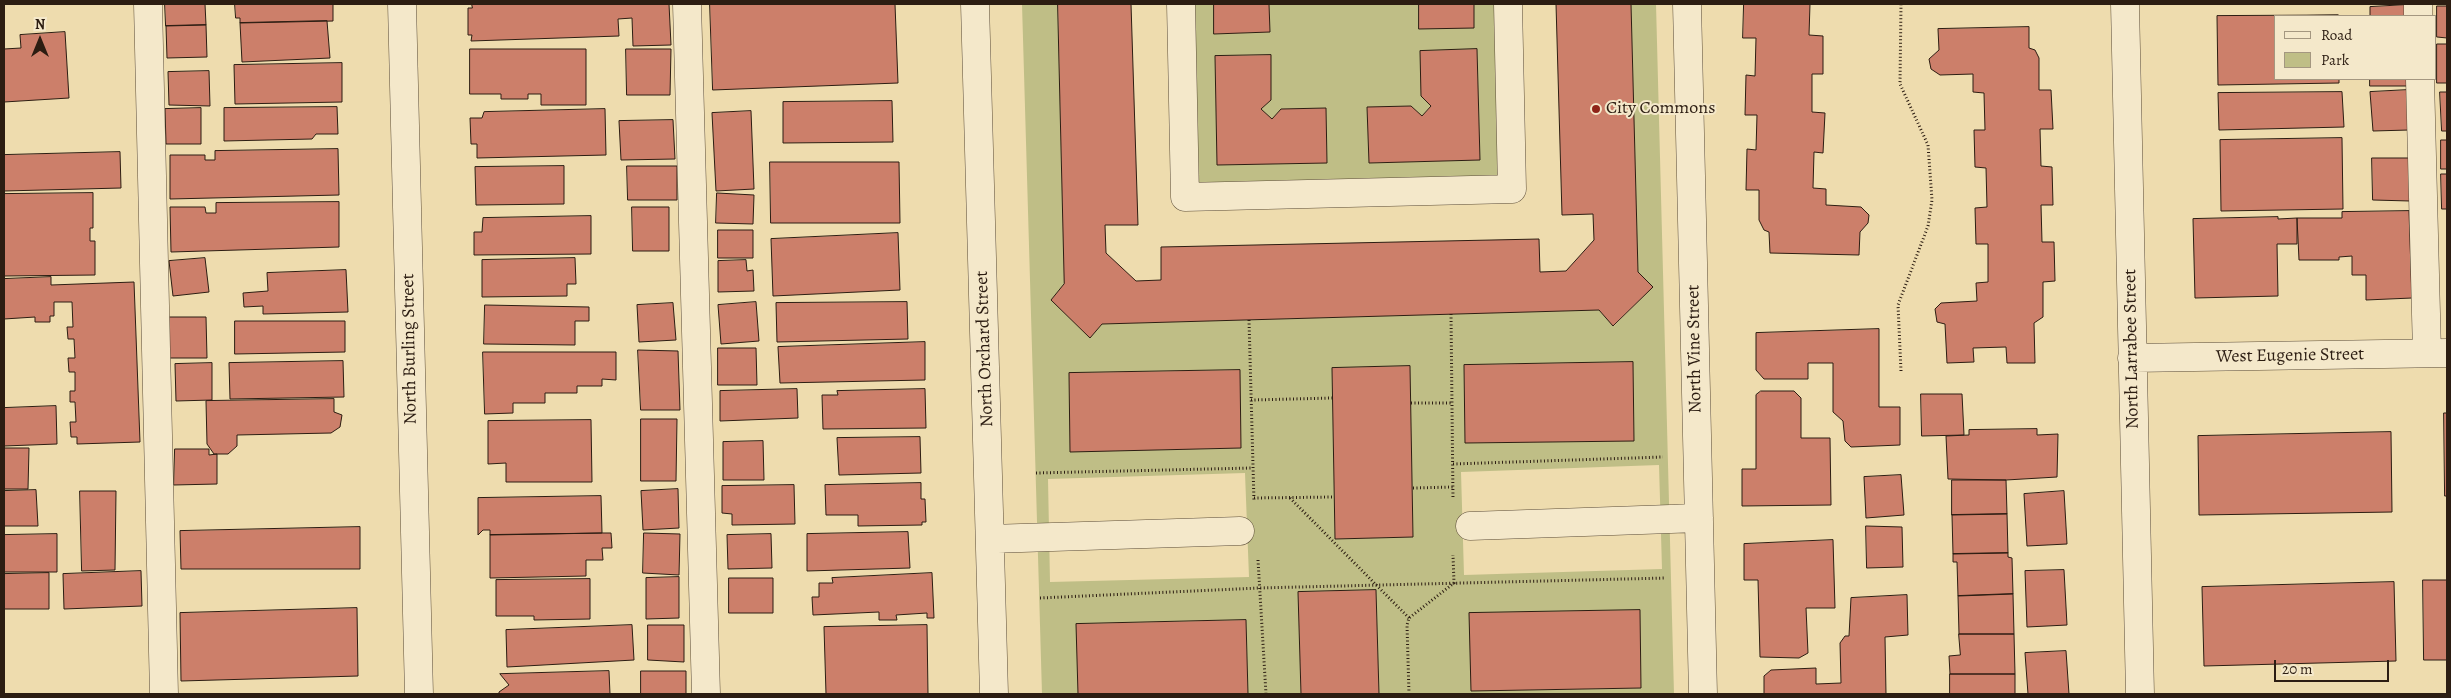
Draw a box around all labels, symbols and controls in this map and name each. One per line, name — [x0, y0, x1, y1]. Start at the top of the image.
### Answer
north arrow — [15, 15, 65, 65]
text: N — [35, 15, 45, 34]
legend — [2274, 15, 2436, 80]
text: Road — [2321, 25, 2352, 45]
text: Park — [2321, 50, 2349, 70]
place label: City Commons — [1606, 98, 1715, 120]
marker: City Commons — [1590, 103, 1602, 115]
street label: North Larrabee Street — [2120, 269, 2144, 429]
street label: North Orchard Street — [971, 270, 999, 428]
street label: North Burling Street — [398, 273, 422, 425]
street label: North Vine Street — [1683, 284, 1707, 414]
street label: West Eugenie Street — [2216, 344, 2364, 368]
scale bar — [2276, 650, 2391, 682]
text: 20 m — [2282, 659, 2313, 679]

